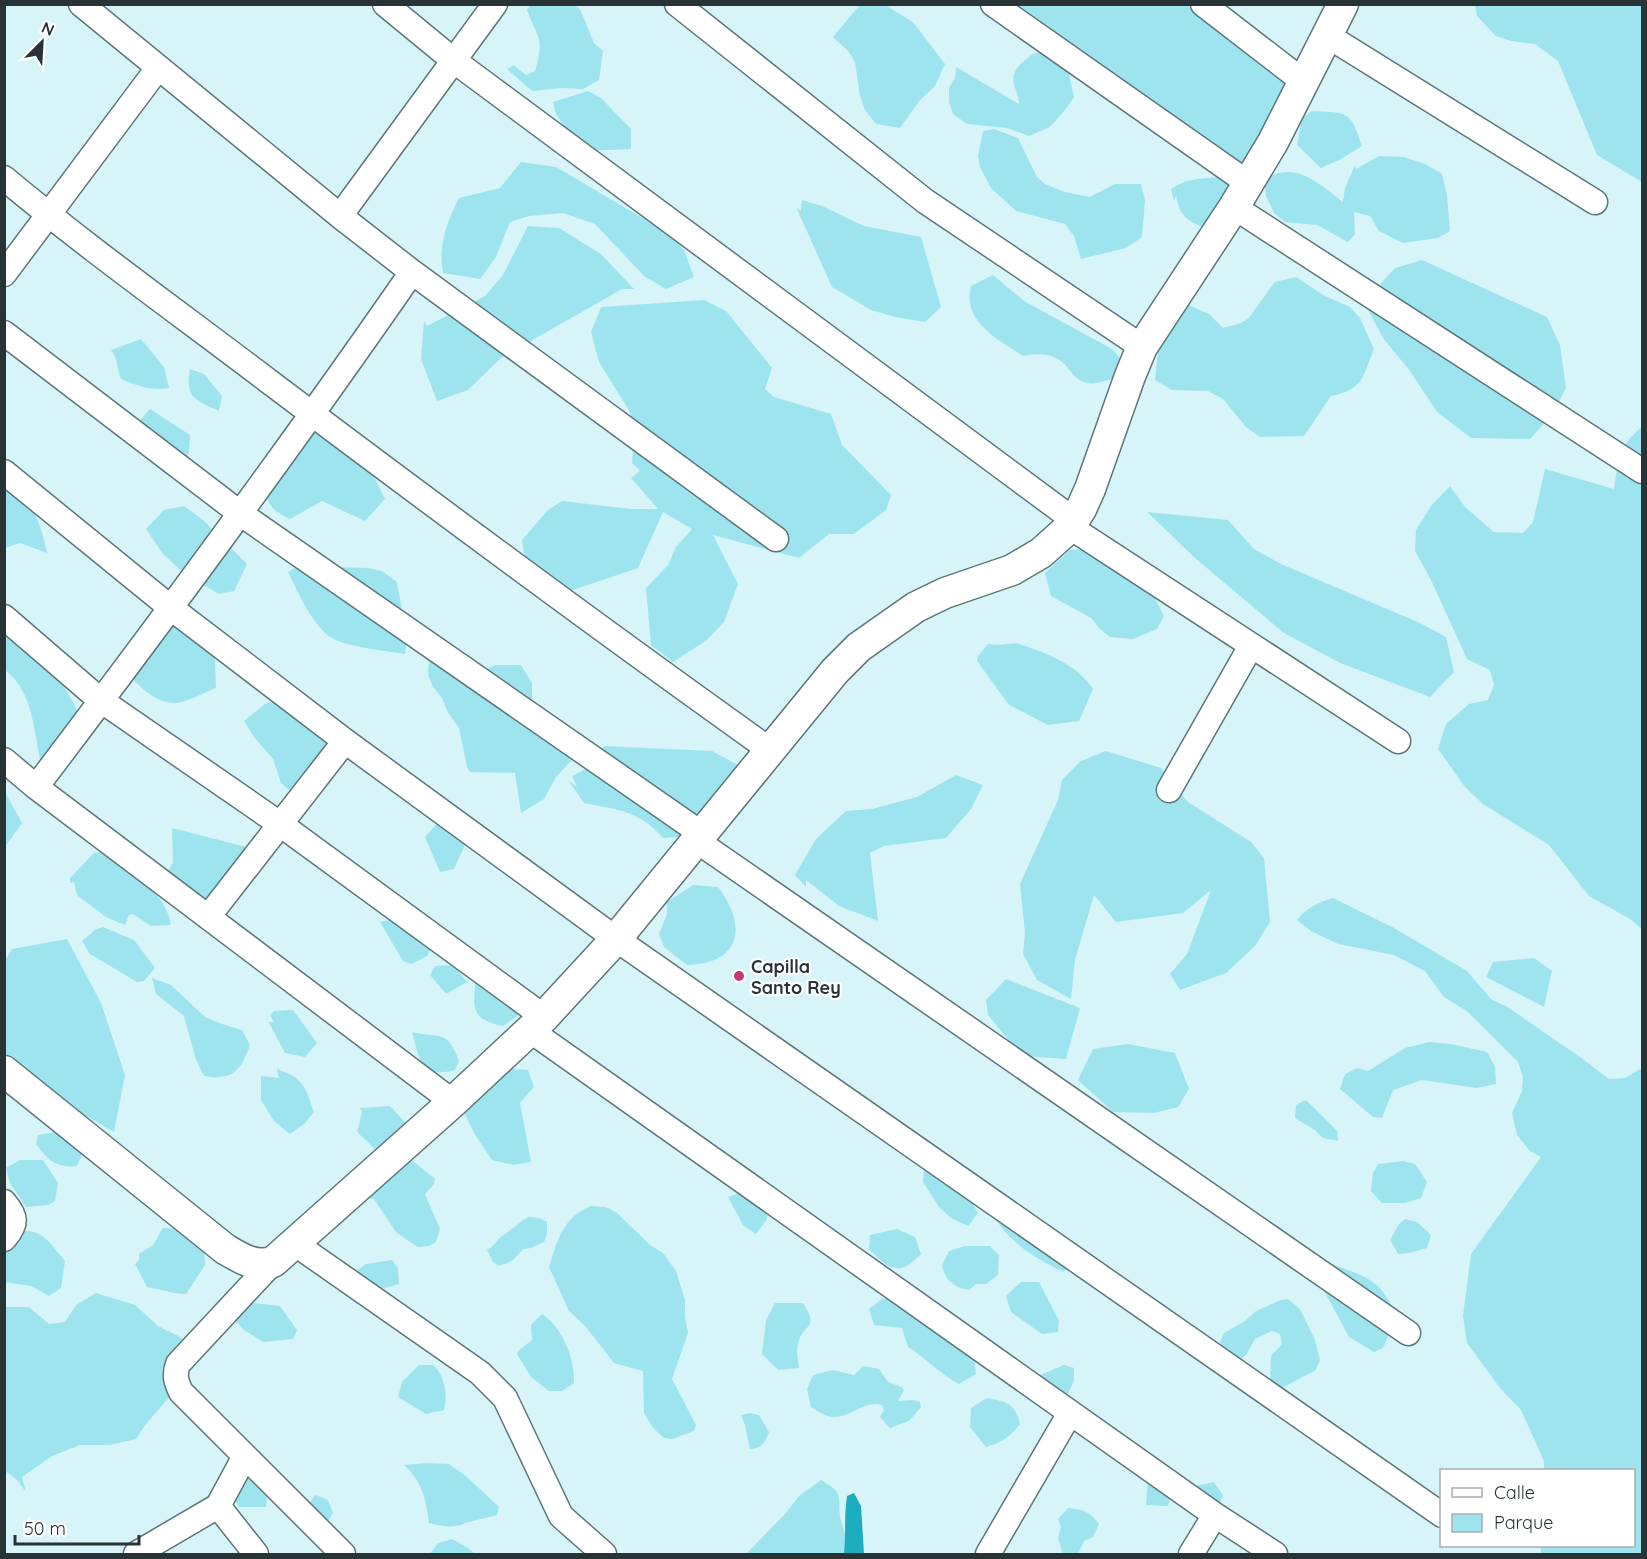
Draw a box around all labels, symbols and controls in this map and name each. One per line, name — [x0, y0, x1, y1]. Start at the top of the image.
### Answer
north arrow — [12, 12, 72, 72]
text: N — [39, 17, 58, 40]
place label: Capilla Santo Rey — [751, 955, 841, 999]
marker: Capilla Santo Rey — [732, 969, 746, 983]
legend — [1440, 1469, 1635, 1547]
text: Calle — [1494, 1481, 1535, 1504]
scale bar — [15, 1508, 140, 1546]
text: Parque — [1494, 1511, 1553, 1534]
text: 50 m — [24, 1517, 66, 1540]

